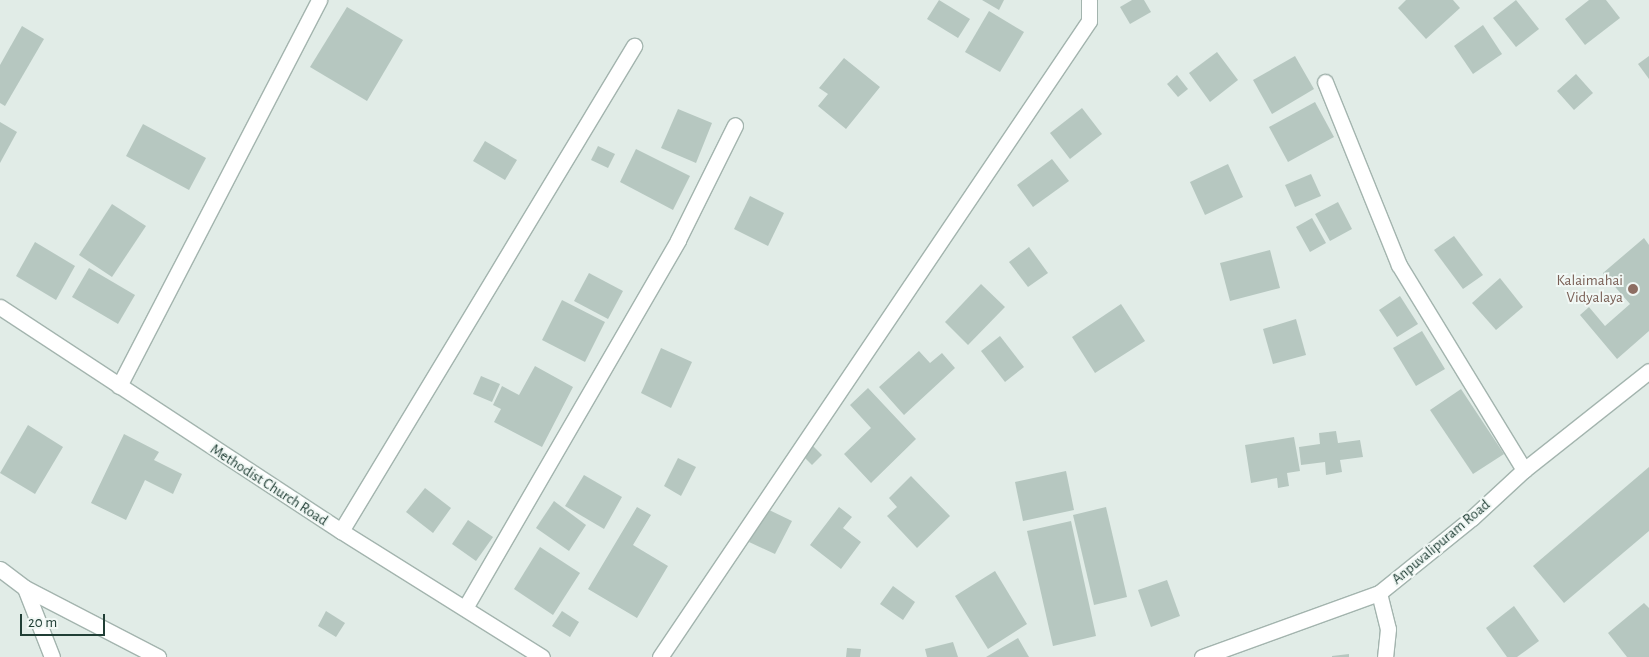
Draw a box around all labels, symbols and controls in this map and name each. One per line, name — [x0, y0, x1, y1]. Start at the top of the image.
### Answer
place label: Kalaimahai Vidyalaya — [1556, 271, 1623, 306]
marker: Kalaimahai Vidyalaya — [1627, 283, 1639, 295]
street label: Methodist Church Road — [207, 440, 331, 530]
street label: Anpuvalipuram Road — [1388, 496, 1494, 588]
scale bar — [22, 604, 108, 636]
text: 20 m — [28, 615, 57, 630]

